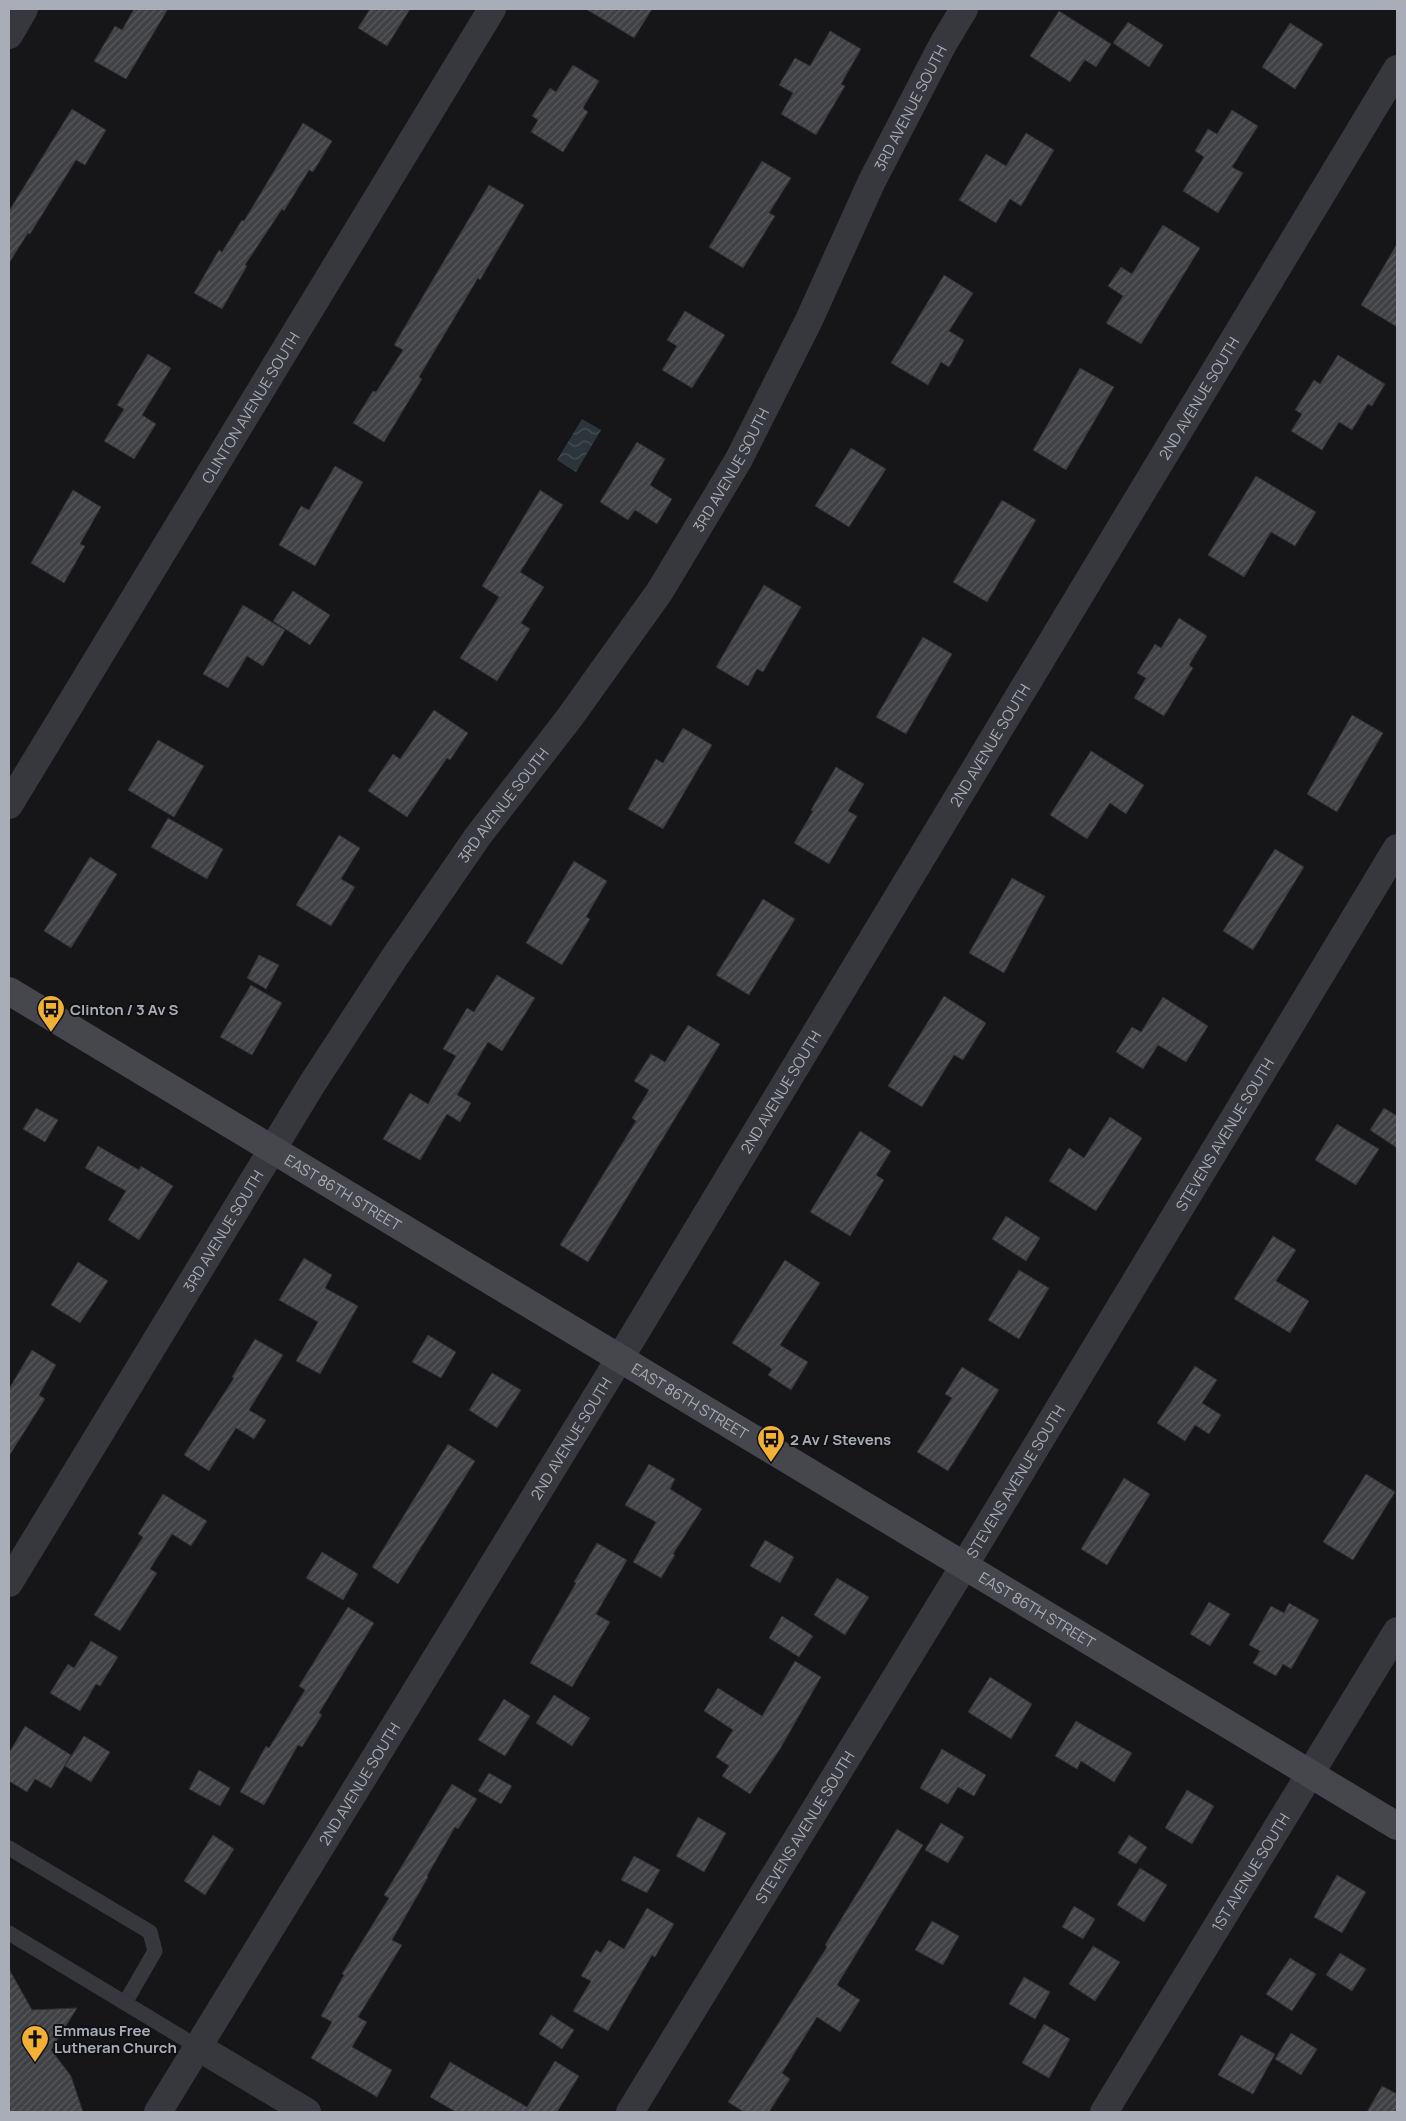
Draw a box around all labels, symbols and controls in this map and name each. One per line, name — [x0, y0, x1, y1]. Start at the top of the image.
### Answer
street label: 3RD AVENUE SOUTH — [869, 41, 951, 174]
street label: CLINTON AVENUE SOUTH — [196, 328, 304, 487]
street label: 2ND AVENUE SOUTH — [1153, 333, 1244, 464]
street label: 3RD AVENUE SOUTH — [687, 404, 774, 536]
street label: 2ND AVENUE SOUTH — [944, 680, 1035, 811]
street label: 3RD AVENUE SOUTH — [452, 743, 553, 867]
bus stop icon: Clinton / 3 Av S — [36, 994, 66, 1033]
place label: Clinton / 3 Av S — [70, 999, 179, 1020]
street label: 2ND AVENUE SOUTH — [735, 1026, 826, 1157]
street label: STEVENS AVENUE SOUTH — [1170, 1054, 1278, 1215]
street label: EAST 86TH STREET — [281, 1149, 405, 1235]
street label: 3RD AVENUE SOUTH — [178, 1166, 268, 1296]
street label: EAST 86TH STREET — [628, 1358, 752, 1444]
street label: 2ND AVENUE SOUTH — [525, 1373, 616, 1504]
street label: STEVENS AVENUE SOUTH — [961, 1401, 1069, 1562]
bus stop icon: 2 Av / Stevens — [756, 1424, 786, 1463]
place label: 2 Av / Stevens — [790, 1429, 891, 1450]
street label: EAST 86TH STREET — [975, 1566, 1100, 1653]
street label: 2ND AVENUE SOUTH — [314, 1718, 405, 1849]
street label: STEVENS AVENUE SOUTH — [750, 1747, 859, 1907]
street label: 1ST AVENUE SOUTH — [1206, 1809, 1294, 1935]
place label: Emmaus Free Lutheran Church — [54, 2020, 177, 2058]
church icon: Emmaus Free Lutheran Church — [20, 2024, 50, 2063]

